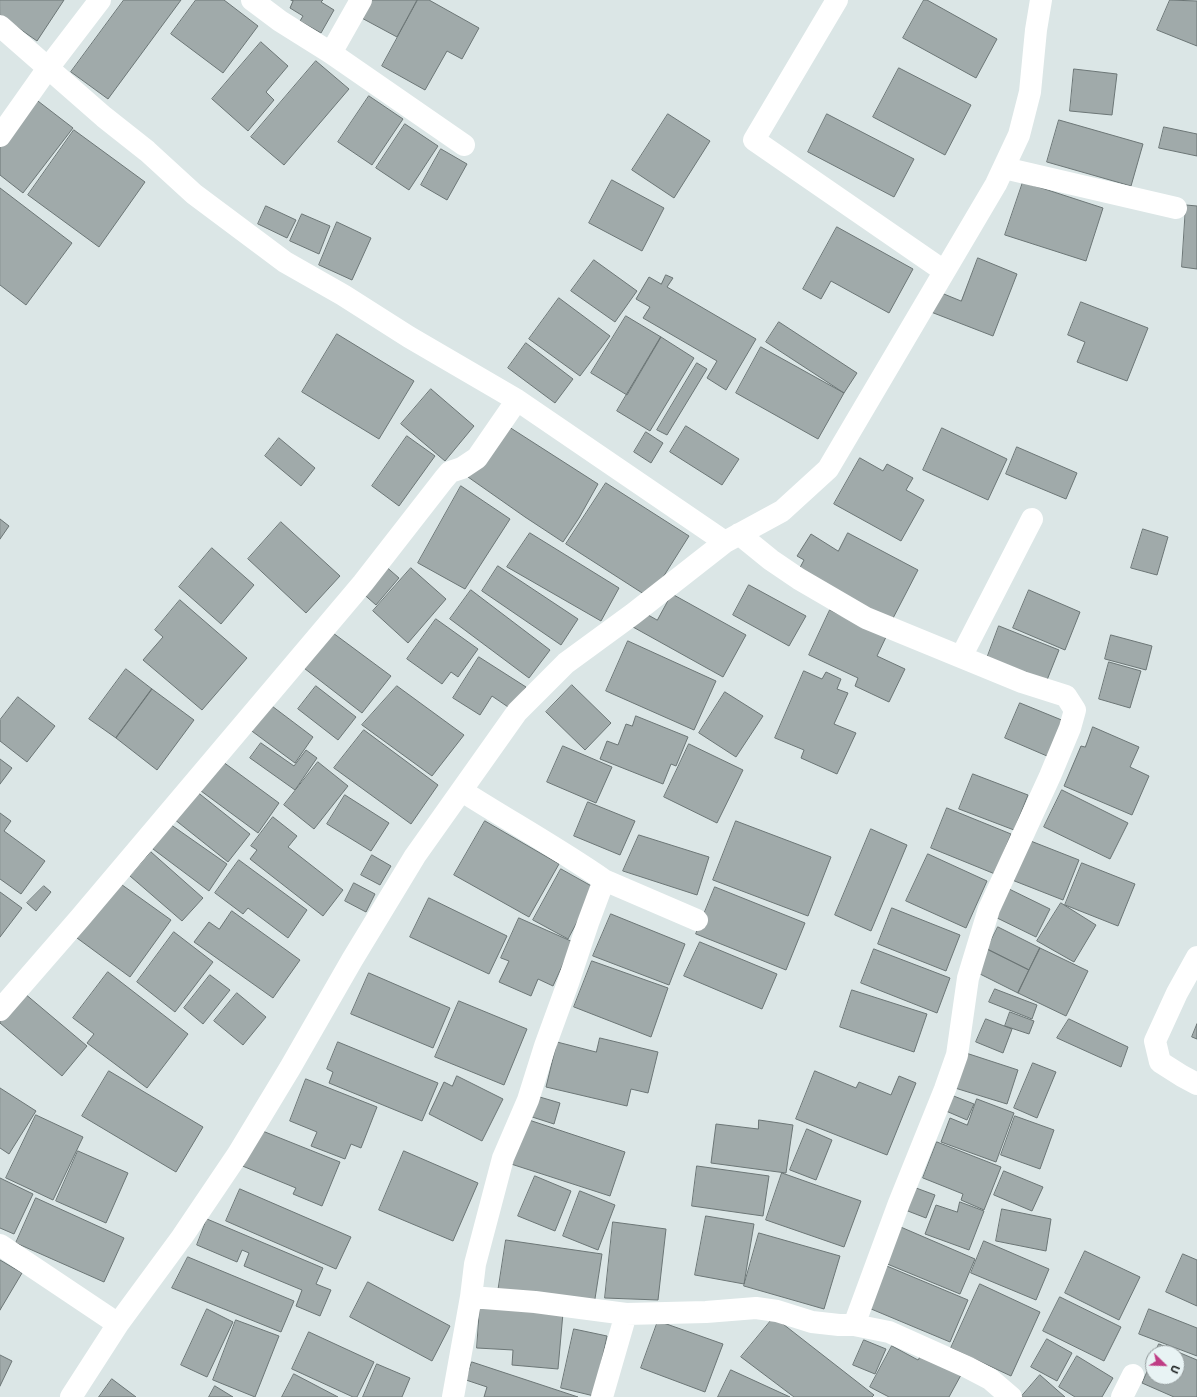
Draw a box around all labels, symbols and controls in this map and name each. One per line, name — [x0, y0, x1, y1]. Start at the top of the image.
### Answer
north arrow — [1145, 1345, 1185, 1385]
text: U — [1168, 1363, 1182, 1375]

